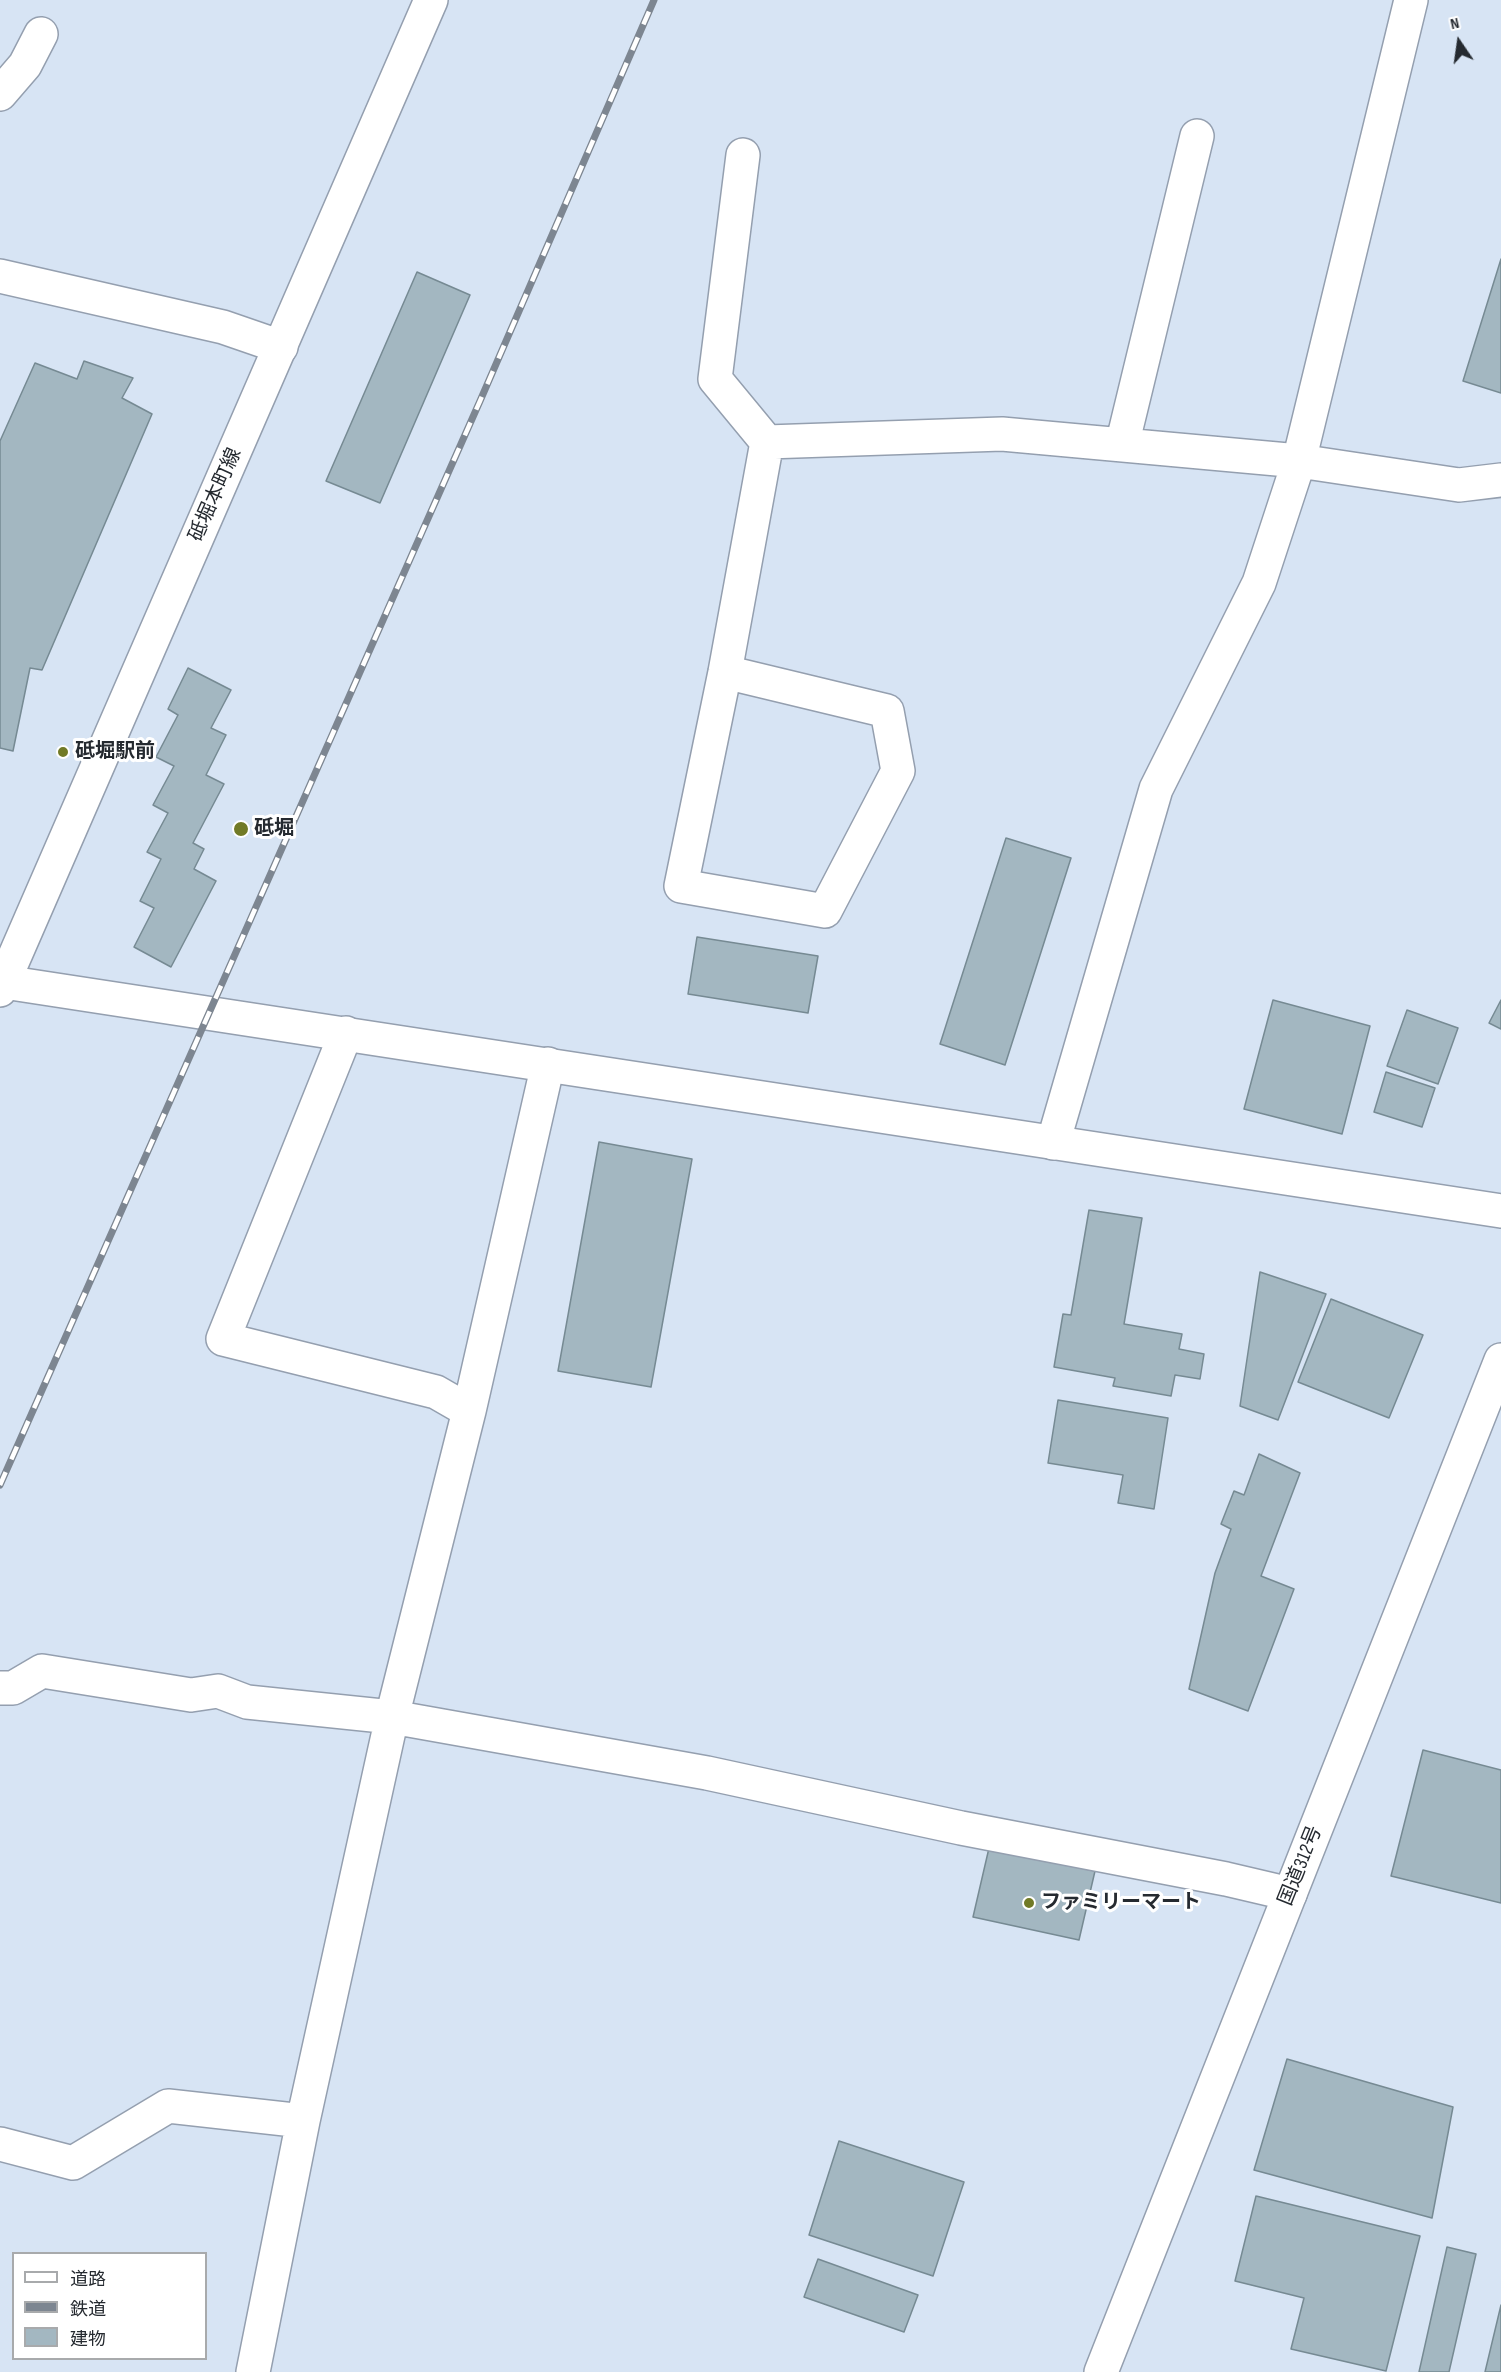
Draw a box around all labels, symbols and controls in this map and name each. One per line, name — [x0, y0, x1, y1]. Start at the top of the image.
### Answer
north arrow — [1429, 12, 1489, 72]
text: N — [1449, 14, 1461, 34]
street label: 砥堀本町線 — [185, 444, 247, 546]
place label: 砥堀駅前 — [75, 740, 155, 764]
marker: 砥堀駅前 — [56, 745, 70, 759]
place label: 砥堀 — [254, 817, 294, 841]
marker: 砥堀 — [232, 820, 250, 838]
street label: 国道312号 — [1274, 1823, 1328, 1909]
place label: ファミリーマート — [1041, 1891, 1201, 1915]
marker: ファミリーマート — [1022, 1896, 1036, 1910]
legend — [12, 2252, 207, 2360]
text: 道路 — [70, 2269, 106, 2290]
text: 鉄道 — [70, 2299, 106, 2320]
text: 建物 — [70, 2329, 106, 2350]

